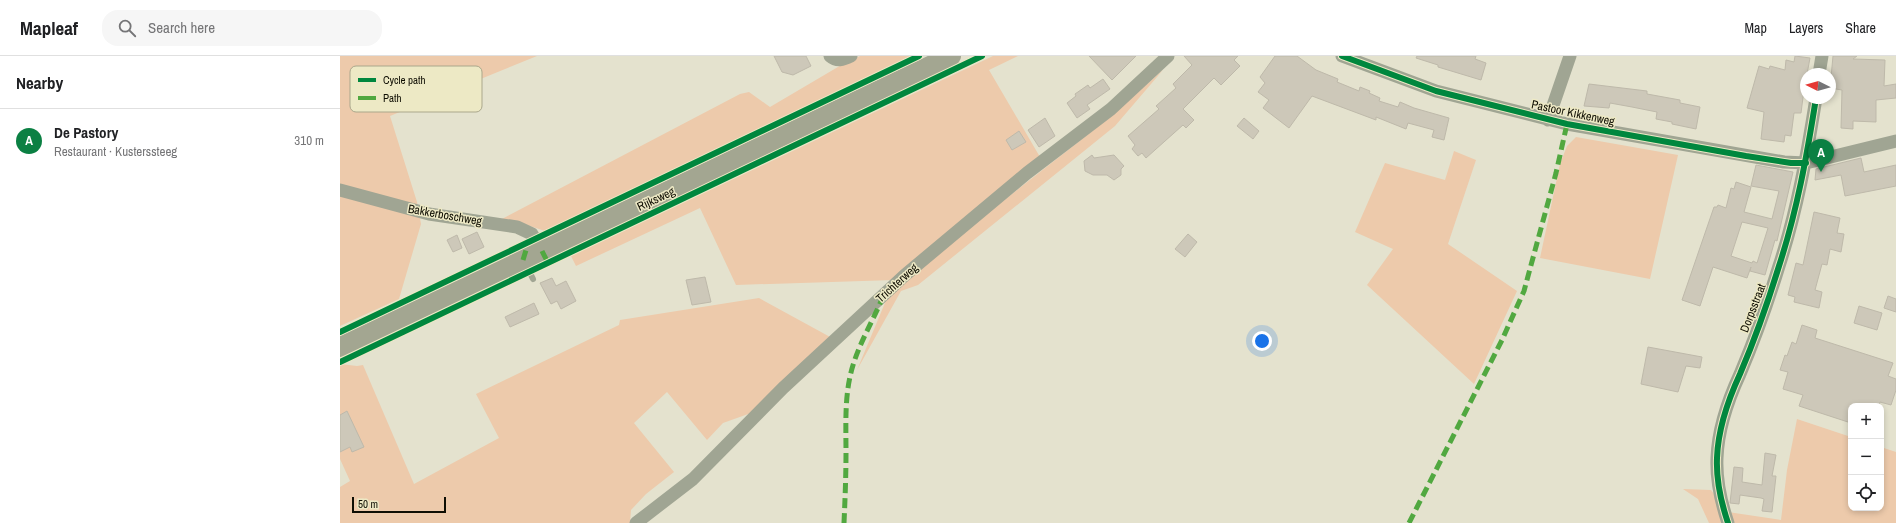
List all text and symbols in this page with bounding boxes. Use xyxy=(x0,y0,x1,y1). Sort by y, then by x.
search box xyxy=(102,10,382,46)
text: Mapleaf xyxy=(20,15,78,41)
icon: search xyxy=(116,17,138,39)
text: Search here xyxy=(148,17,215,38)
text: Map xyxy=(1745,19,1767,37)
text: Layers xyxy=(1789,19,1823,37)
text: Share xyxy=(1845,19,1876,37)
legend xyxy=(350,66,482,112)
north arrow xyxy=(1800,68,1836,104)
text: Nearby xyxy=(16,71,63,94)
text: Cycle path xyxy=(383,73,426,87)
text: Path xyxy=(383,91,402,105)
street label: Pastoor Kikkenweg xyxy=(1530,96,1617,130)
text: De Pastory xyxy=(54,122,118,143)
text: A xyxy=(25,132,33,149)
text: 310 m xyxy=(294,132,324,149)
pin: A xyxy=(1808,139,1834,172)
text: Restaurant · Kusterssteeg xyxy=(54,143,177,160)
street label: Rijksweg xyxy=(635,183,678,215)
street label: Bakkerboschweg xyxy=(407,201,484,229)
street label: Trichterweg xyxy=(872,259,922,306)
street label: Dorpsstraat xyxy=(1736,281,1770,335)
your location xyxy=(1252,331,1272,351)
map controls xyxy=(1848,403,1884,511)
button: + xyxy=(1848,403,1884,439)
button: − xyxy=(1848,439,1884,475)
button: locate xyxy=(1848,475,1884,511)
scale bar xyxy=(352,495,446,514)
text: 50 m xyxy=(358,497,378,511)

